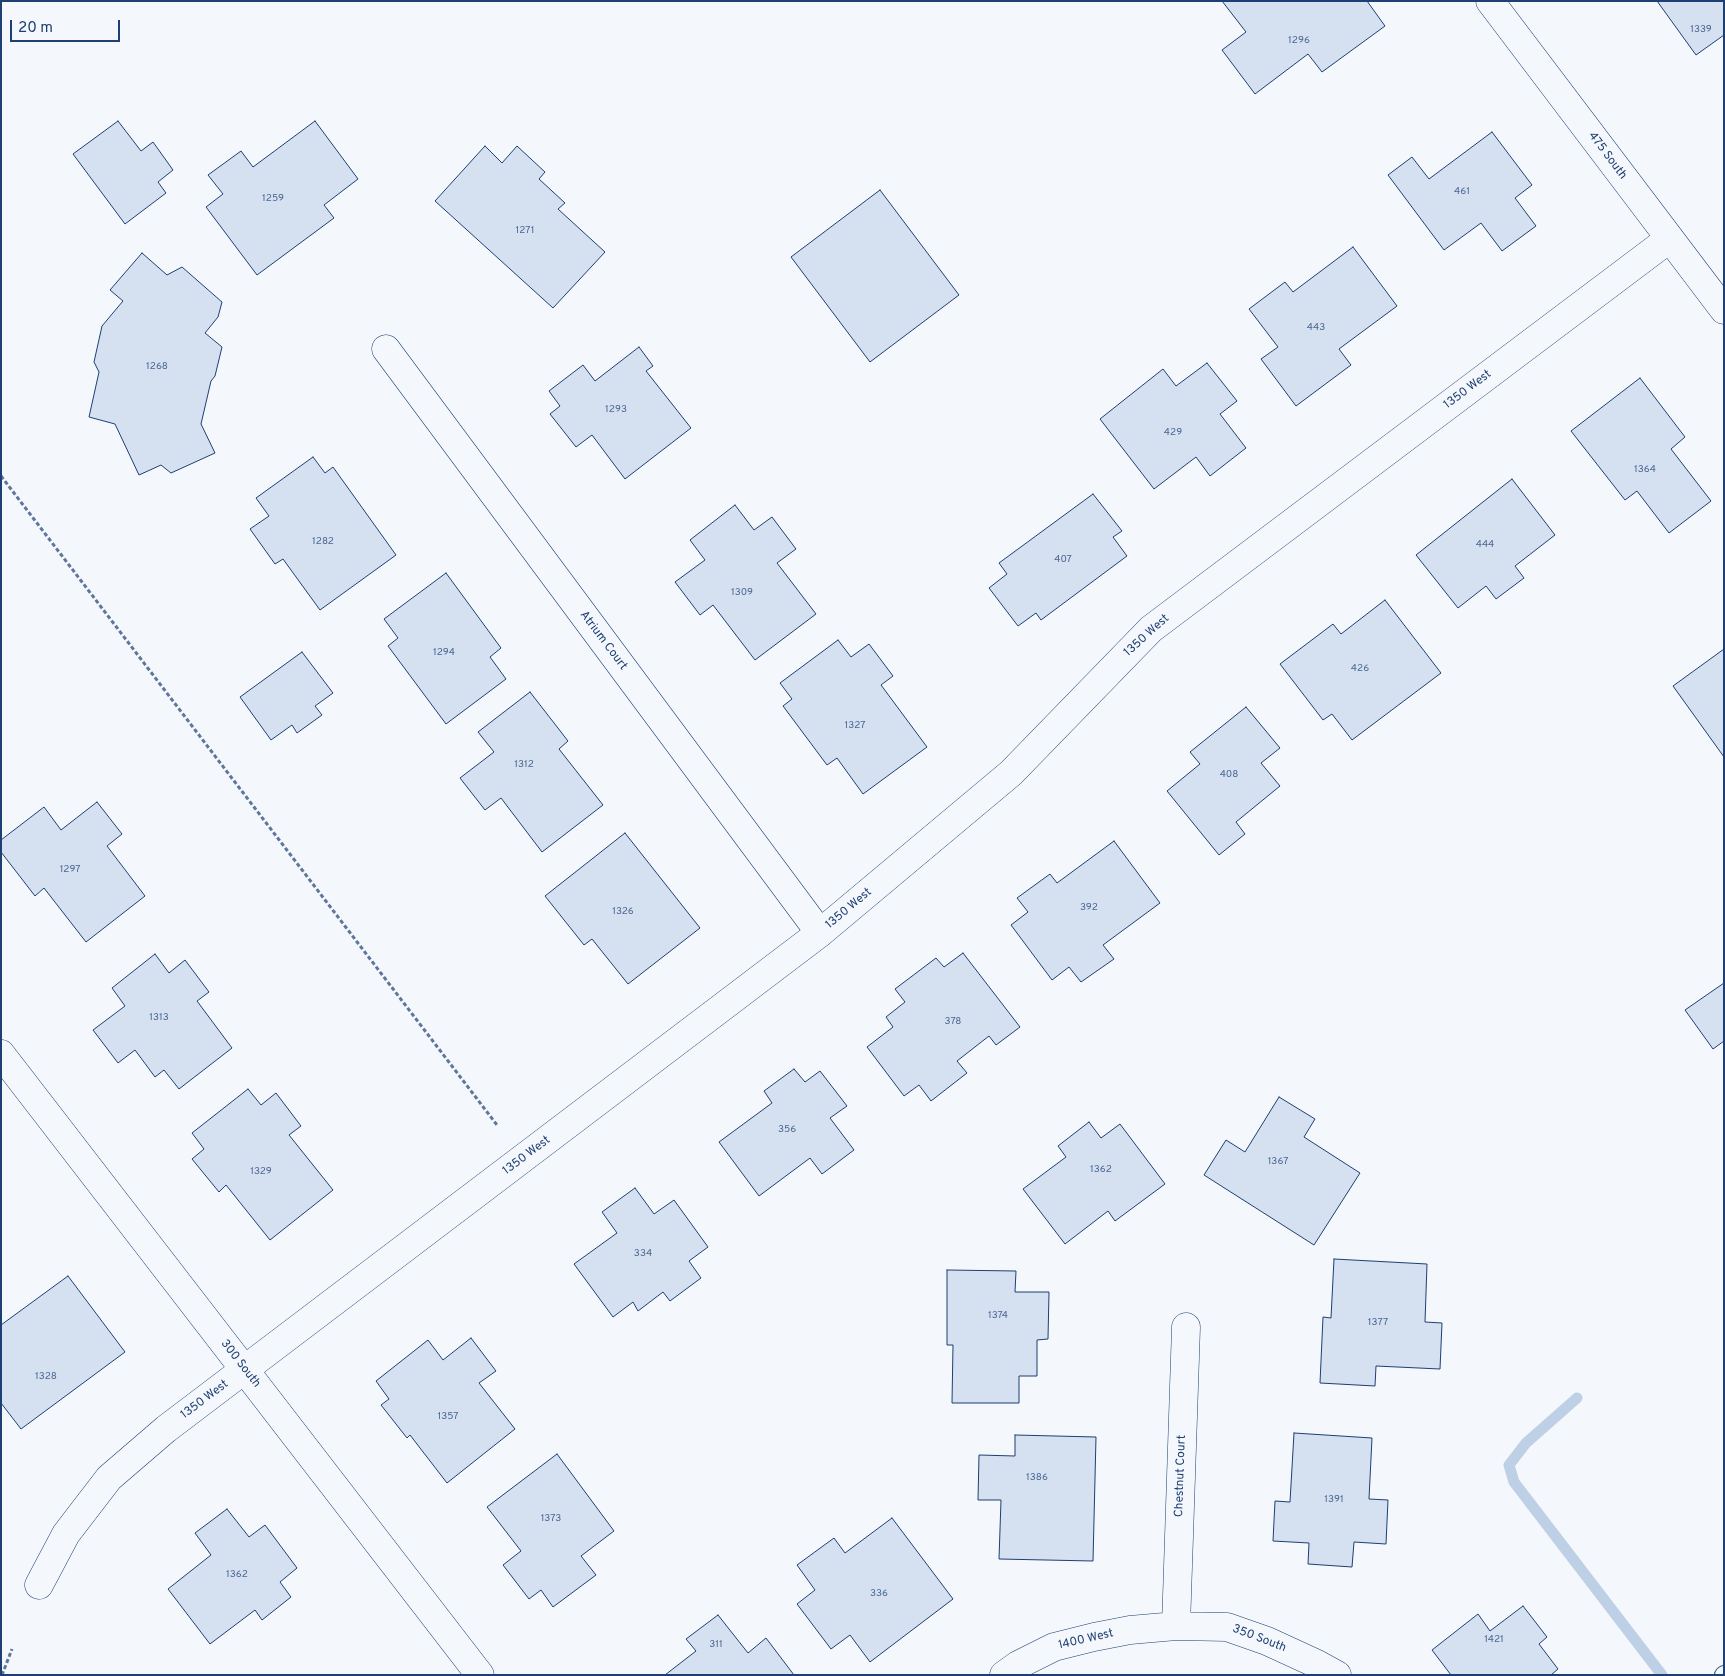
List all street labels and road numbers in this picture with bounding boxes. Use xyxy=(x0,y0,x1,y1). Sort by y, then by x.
street label: 475 South xyxy=(1585,130,1629,182)
street label: 1350 West xyxy=(1441,367,1495,413)
street label: Atrium Court xyxy=(576,609,630,673)
street label: 1350 West xyxy=(1121,612,1173,660)
street label: 1350 West xyxy=(823,886,875,932)
street label: 1350 West xyxy=(500,1133,554,1179)
street label: 300 South xyxy=(217,1337,263,1391)
street label: 1350 West xyxy=(178,1377,232,1423)
street label: Chestnut Court xyxy=(1172,1435,1190,1517)
street label: 350 South xyxy=(1230,1622,1288,1656)
street label: 1400 West xyxy=(1057,1627,1115,1653)

